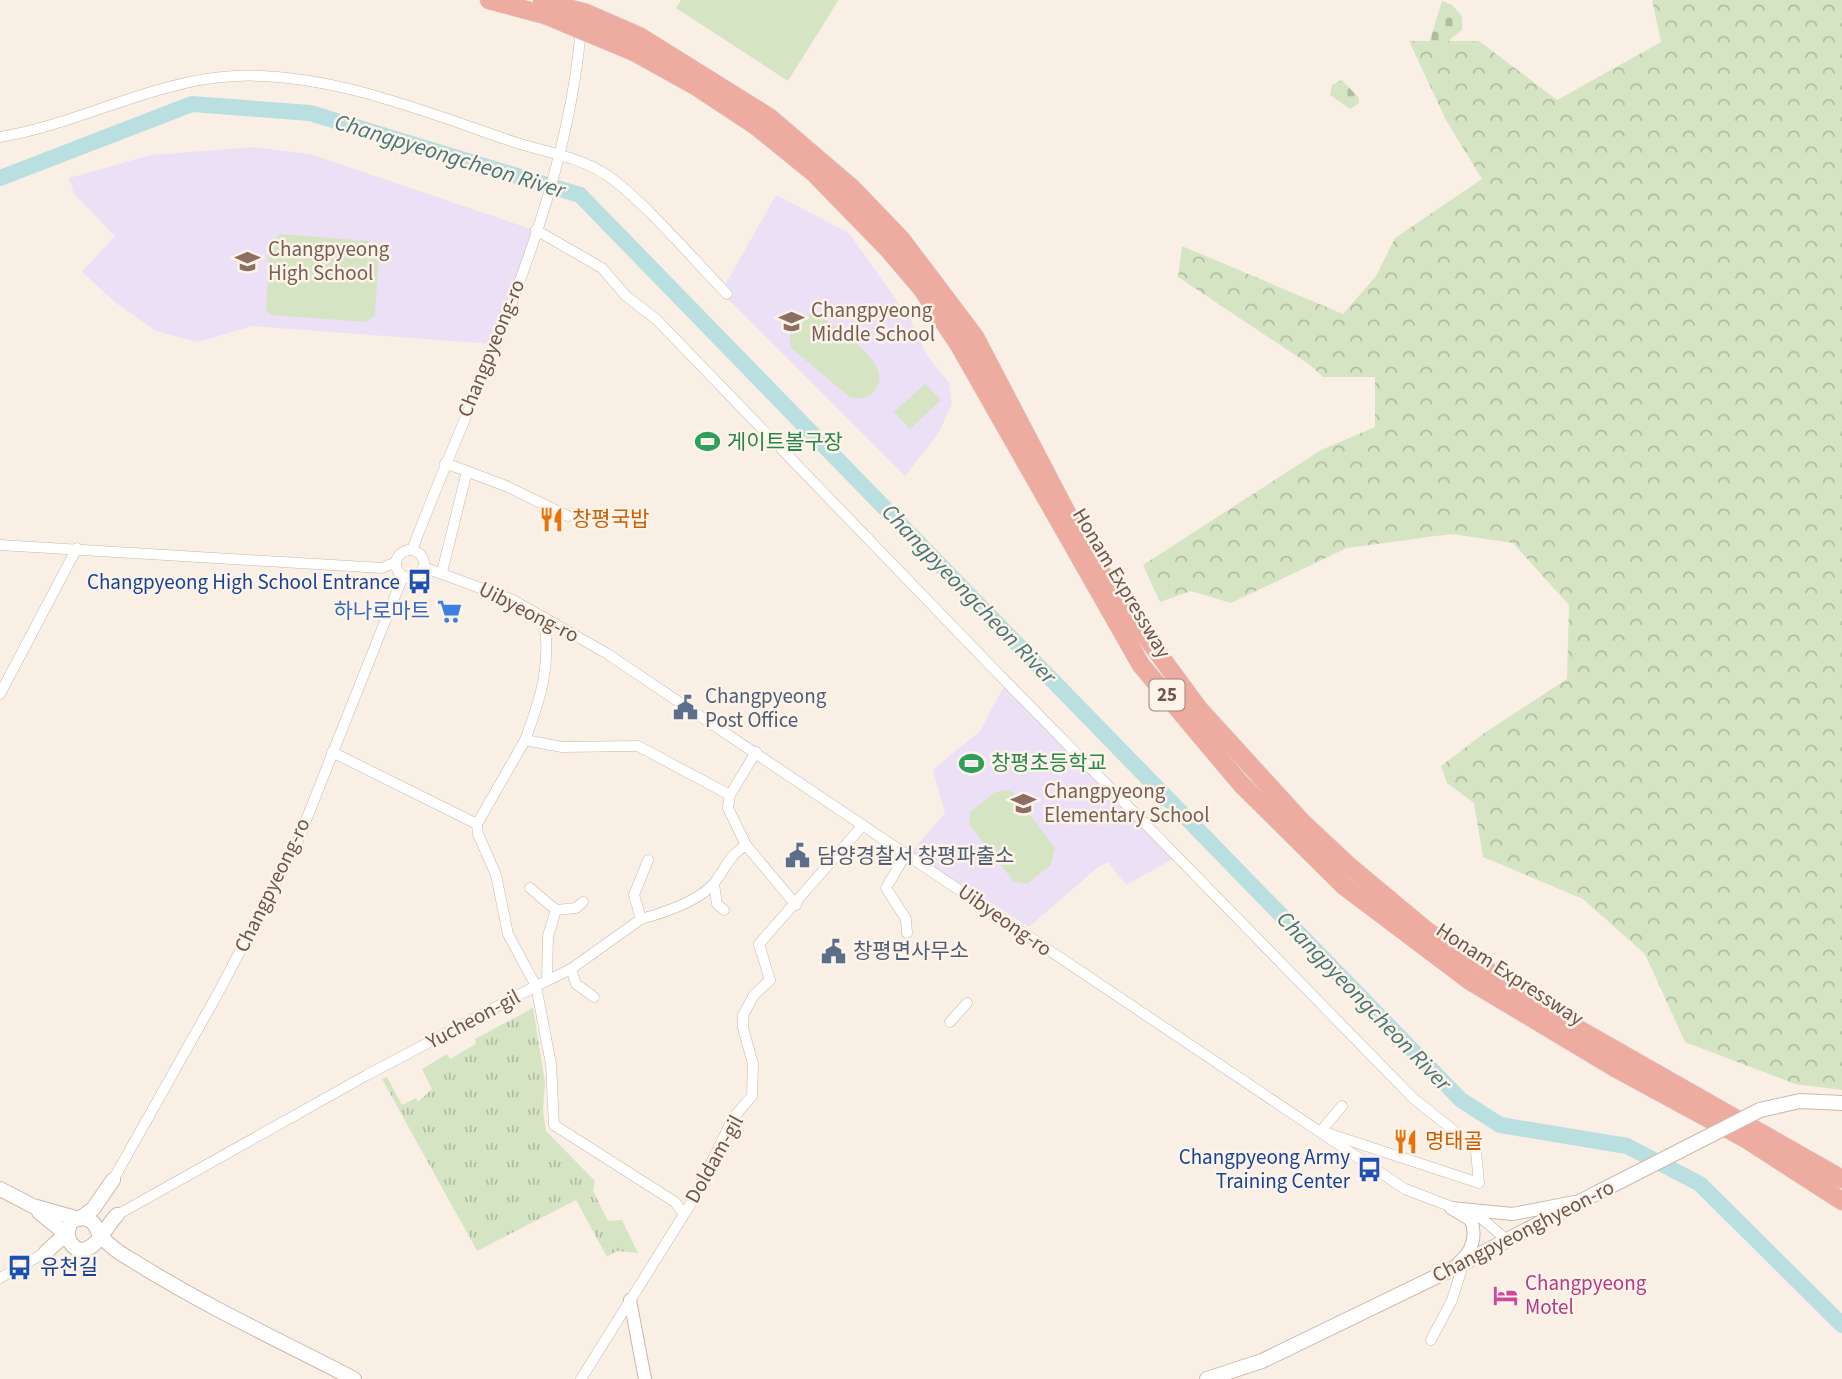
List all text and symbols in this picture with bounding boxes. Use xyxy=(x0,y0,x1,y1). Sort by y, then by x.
water label: Changpyeongcheon River xyxy=(331,105,570,207)
place label: Changpyeong High School xyxy=(268,234,390,288)
school or university icon: Changpyeong High School xyxy=(234,247,262,275)
street label: Changpyeong-ro xyxy=(450,275,532,421)
place label: Changpyeong Middle School xyxy=(811,295,935,349)
school or university icon: Changpyeong Middle School xyxy=(777,308,805,336)
place label: 게이트볼구장 xyxy=(727,427,843,457)
sports icon: 게이트볼구장 xyxy=(693,428,721,456)
water label: Changpyeongcheon River xyxy=(874,496,1065,692)
street label: Honam Expressway xyxy=(1065,502,1179,664)
place label: 창평국밥 xyxy=(572,504,649,534)
restaurant icon: 창평국밥 xyxy=(538,505,566,533)
place label: Changpyeong High School Entrance xyxy=(87,567,400,597)
bus stop icon: Changpyeong High School Entrance xyxy=(406,568,434,596)
street label: Uibyeong-ro xyxy=(474,574,584,650)
place label: 하나로마트 xyxy=(333,596,430,626)
supermarket icon: 하나로마트 xyxy=(436,597,464,625)
road number: 25 xyxy=(1150,680,1184,710)
place label: Changpyeong Post Office xyxy=(705,681,827,735)
public building icon: Changpyeong Post Office xyxy=(671,694,699,722)
place label: 창평초등학교 xyxy=(991,748,1107,778)
sports icon: 창평초등학교 xyxy=(957,749,985,777)
place label: Changpyeong Elementary School xyxy=(1044,776,1210,830)
school or university icon: Changpyeong Elementary School xyxy=(1010,789,1038,817)
street label: Changpyeong-ro xyxy=(226,813,318,957)
place label: 담양경찰서 창평파출소 xyxy=(817,841,1014,871)
public building icon: 담양경찰서 창평파출소 xyxy=(783,842,811,870)
street label: Uibyeong-ro xyxy=(952,876,1058,964)
water label: Changpyeongcheon River xyxy=(1269,903,1460,1099)
street label: Honam Expressway xyxy=(1430,915,1590,1033)
place label: 창평면사무소 xyxy=(853,936,969,966)
public building icon: 창평면사무소 xyxy=(819,937,847,965)
street label: Yucheon-gil xyxy=(420,982,525,1057)
street label: Doldam-gil xyxy=(677,1109,751,1209)
place label: 명태골 xyxy=(1425,1126,1483,1156)
restaurant icon: 명태골 xyxy=(1391,1127,1419,1155)
place label: Changpyeong Army Training Center xyxy=(1179,1142,1351,1196)
bus stop icon: Changpyeong Army Training Center xyxy=(1356,1155,1384,1183)
street label: Changpyeonghyeon-ro xyxy=(1427,1172,1619,1290)
place label: 유천길 xyxy=(40,1252,98,1282)
bus stop icon: 유천길 xyxy=(6,1253,34,1281)
place label: Changpyeong Motel xyxy=(1525,1268,1647,1322)
hotel icon: Changpyeong Motel xyxy=(1491,1281,1519,1309)

